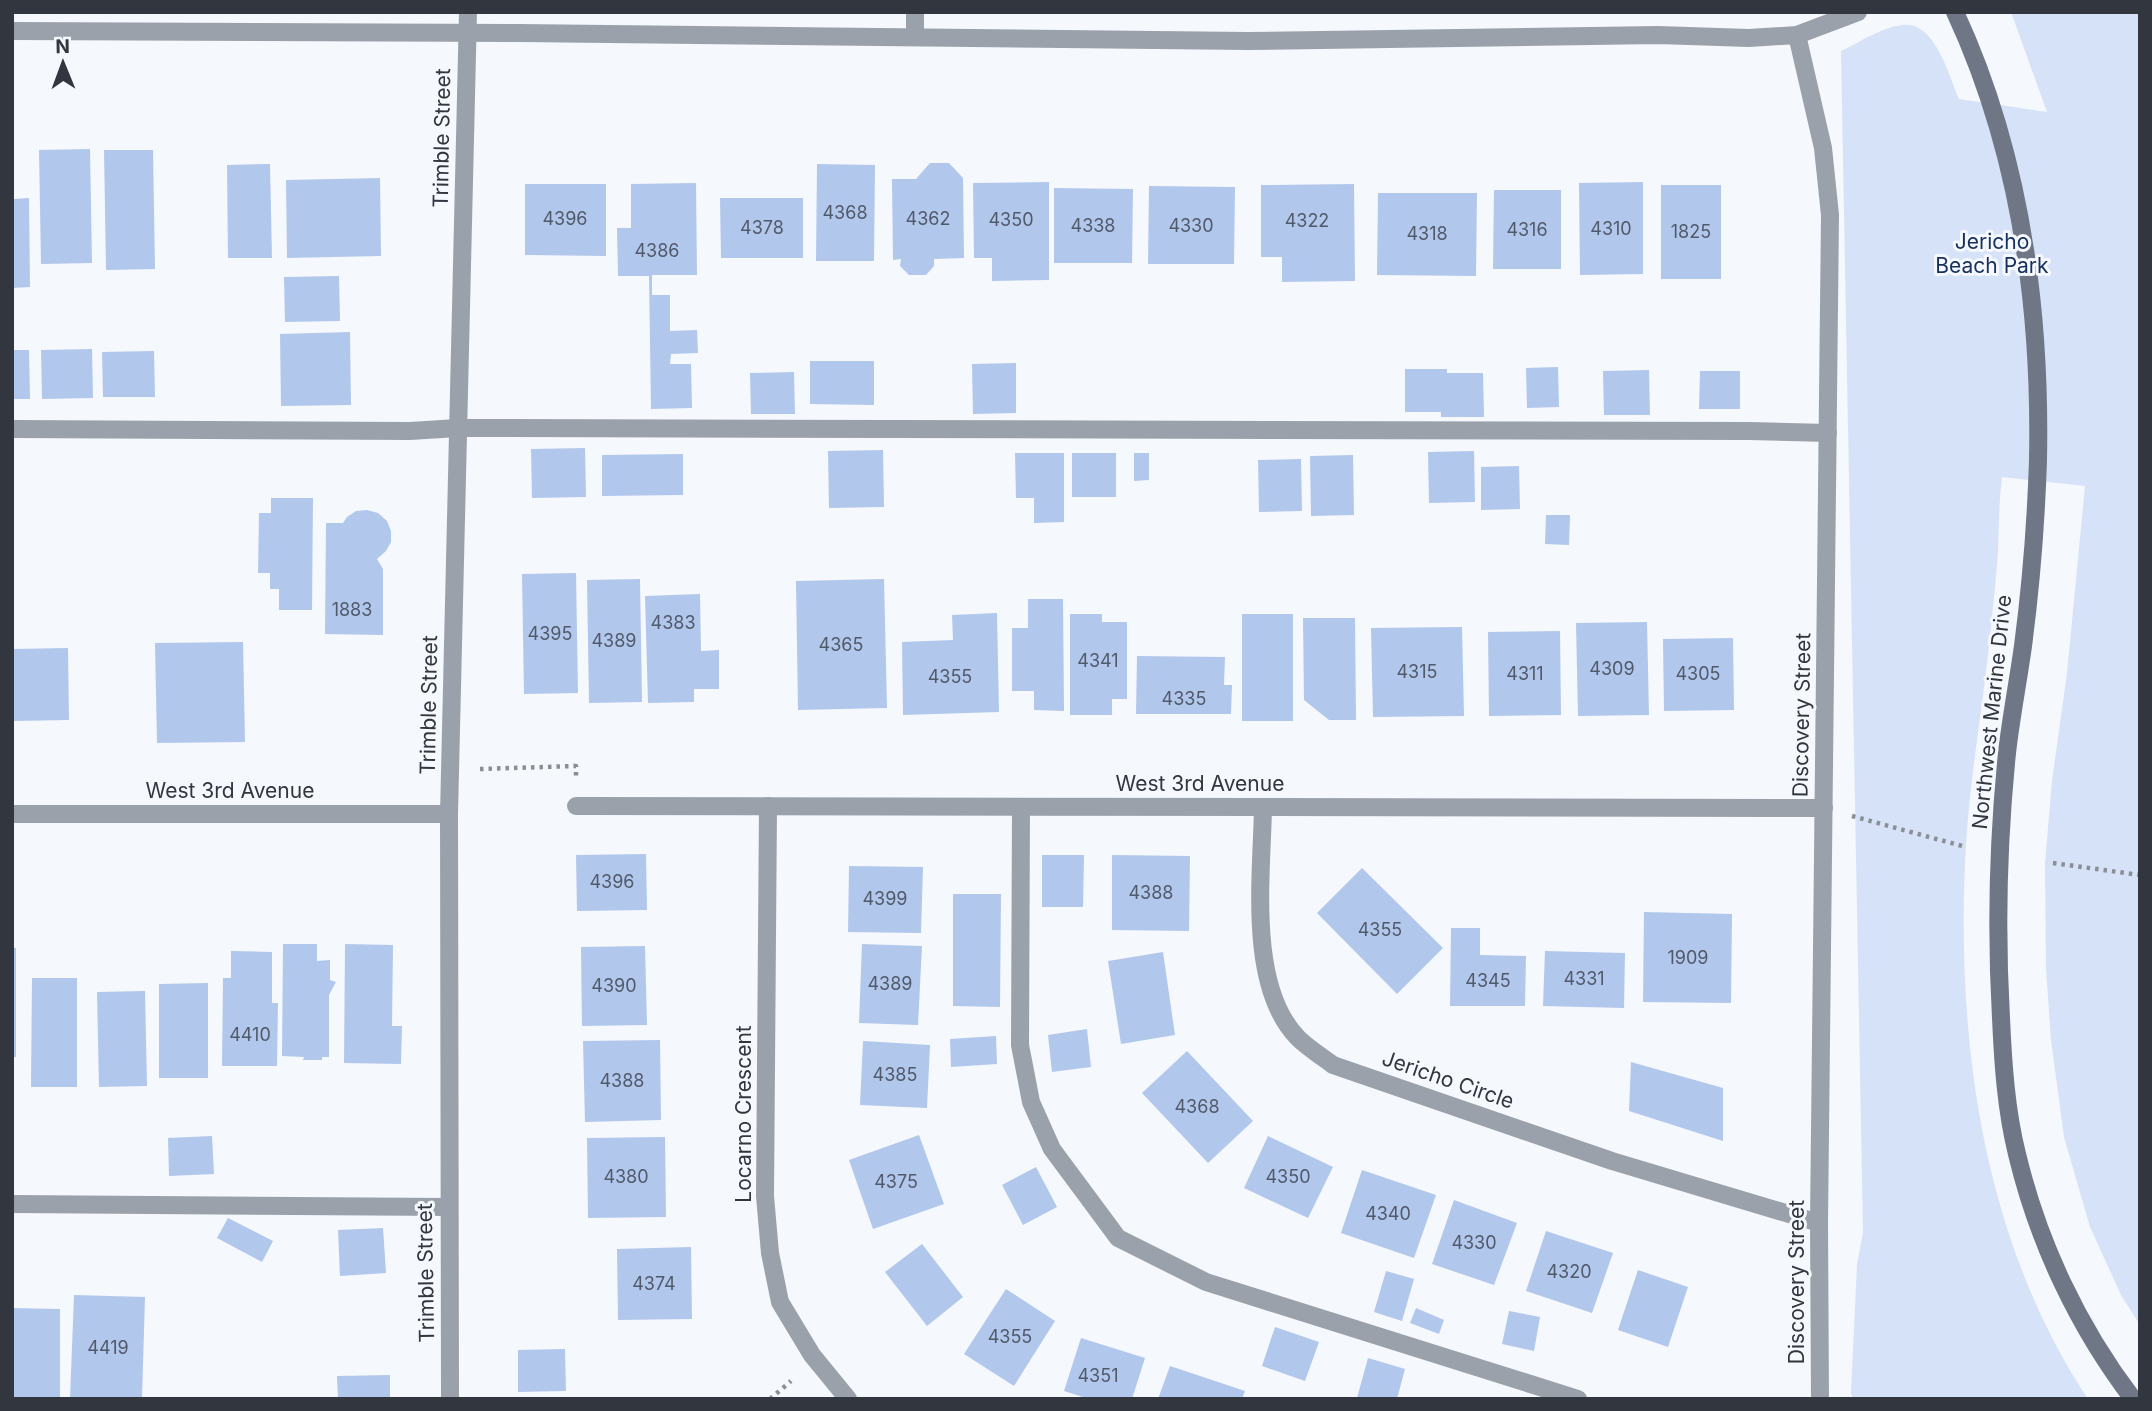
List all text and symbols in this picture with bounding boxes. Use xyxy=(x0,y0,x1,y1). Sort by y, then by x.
north arrow xyxy=(28,28,98,98)
text: N xyxy=(55,35,70,58)
street label: Trimble Street xyxy=(428,68,455,208)
house number: 4368 xyxy=(822,202,868,223)
house number: 4396 xyxy=(542,208,588,229)
house number: 4362 xyxy=(906,208,950,229)
house number: 4350 xyxy=(988,209,1034,230)
house number: 4322 xyxy=(1285,210,1329,231)
house number: 4338 xyxy=(1071,215,1116,236)
house number: 4330 xyxy=(1168,215,1214,236)
house number: 4378 xyxy=(740,217,784,238)
house number: 4310 xyxy=(1590,218,1632,239)
house number: 4316 xyxy=(1506,219,1548,240)
house number: 1825 xyxy=(1671,221,1711,242)
house number: 4318 xyxy=(1406,223,1448,244)
park label: Jericho Beach Park xyxy=(1935,229,2049,278)
house number: 4386 xyxy=(634,240,680,261)
street label: Northwest Marine Drive xyxy=(1967,593,2016,830)
house number: 1883 xyxy=(332,599,372,620)
house number: 4383 xyxy=(651,612,696,633)
house number: 4395 xyxy=(528,623,572,644)
house number: 4389 xyxy=(591,630,637,651)
street label: Discovery Street xyxy=(1788,632,1815,797)
house number: 4365 xyxy=(819,634,863,655)
street label: Trimble Street xyxy=(415,635,442,775)
house number: 4341 xyxy=(1077,650,1119,671)
house number: 4309 xyxy=(1589,658,1635,679)
house number: 4315 xyxy=(1396,661,1438,682)
house number: 4311 xyxy=(1506,663,1544,684)
house number: 4305 xyxy=(1675,663,1721,684)
house number: 4355 xyxy=(928,666,972,687)
house number: 4335 xyxy=(1162,688,1206,709)
street label: West 3rd Avenue xyxy=(1116,771,1284,796)
street label: West 3rd Avenue xyxy=(146,778,314,803)
house number: 4396 xyxy=(589,871,635,892)
house number: 4388 xyxy=(1128,882,1174,903)
house number: 4399 xyxy=(862,888,908,909)
house number: 4355 xyxy=(1358,919,1402,940)
house number: 1909 xyxy=(1667,947,1709,968)
house number: 4331 xyxy=(1563,968,1605,989)
house number: 4345 xyxy=(1465,970,1511,991)
house number: 4389 xyxy=(867,973,913,994)
house number: 4390 xyxy=(591,975,637,996)
house number: 4410 xyxy=(229,1024,271,1045)
street label: Locarno Crescent xyxy=(731,1025,756,1203)
street label: Jericho Circle xyxy=(1379,1045,1517,1114)
house number: 4385 xyxy=(873,1064,917,1085)
house number: 4388 xyxy=(599,1070,645,1091)
house number: 4368 xyxy=(1174,1096,1220,1117)
house number: 4380 xyxy=(603,1166,649,1187)
house number: 4350 xyxy=(1265,1166,1311,1187)
house number: 4375 xyxy=(874,1171,918,1192)
street label: Discovery Street xyxy=(1784,1200,1809,1364)
street label: Trimble Street xyxy=(412,1203,439,1343)
house number: 4340 xyxy=(1365,1203,1411,1224)
house number: 4330 xyxy=(1451,1232,1497,1253)
house number: 4320 xyxy=(1546,1261,1592,1282)
house number: 4374 xyxy=(632,1273,676,1294)
house number: 4355 xyxy=(988,1326,1032,1347)
house number: 4419 xyxy=(87,1337,129,1358)
house number: 4351 xyxy=(1077,1365,1119,1386)

